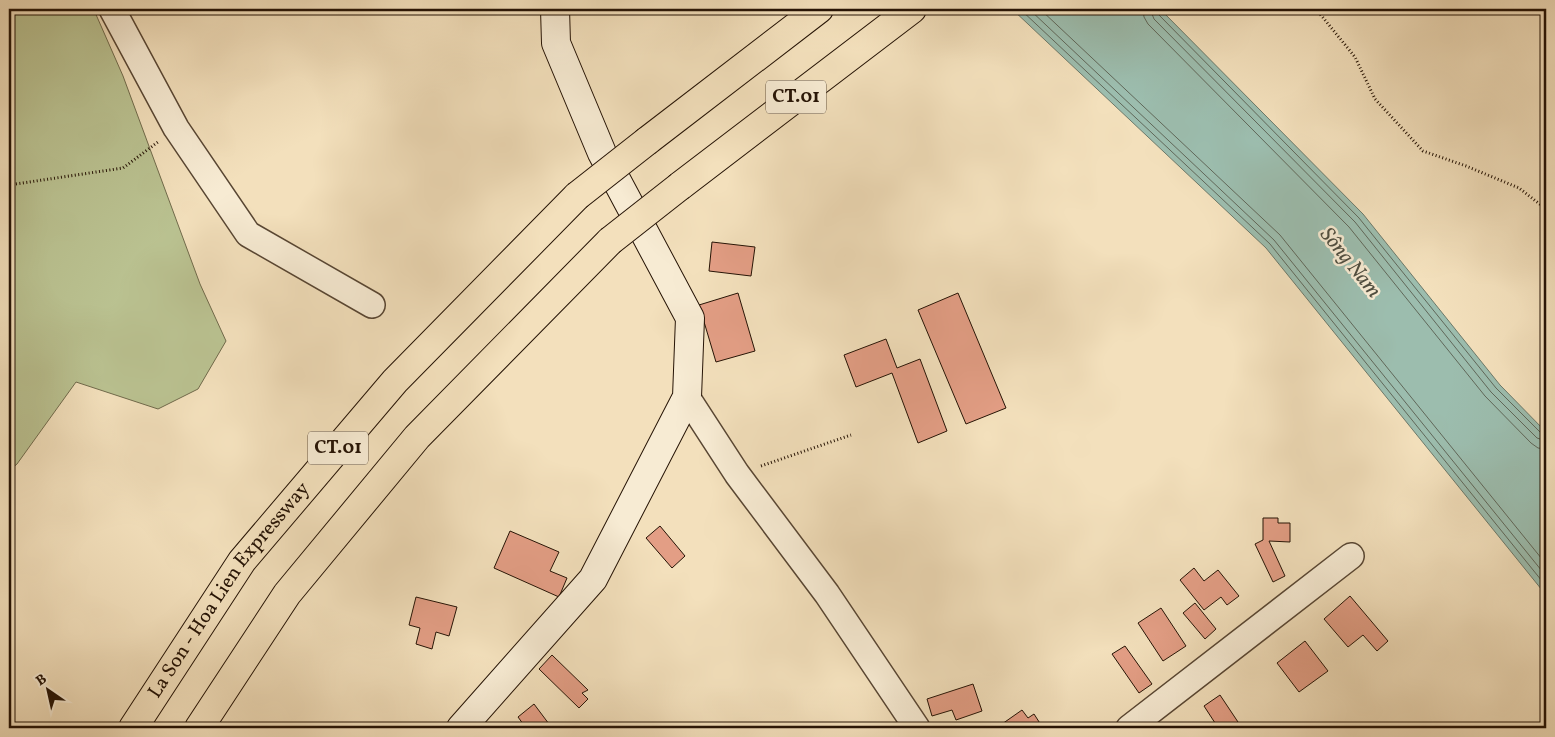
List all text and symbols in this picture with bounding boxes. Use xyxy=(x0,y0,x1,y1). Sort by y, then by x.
road number: CT.01 xyxy=(766,80,826,114)
water label: Sông Nam xyxy=(1313,222,1387,304)
road number: CT.01 xyxy=(308,432,368,464)
street label: La Son - Hoa Lien Expressway xyxy=(142,476,317,704)
north arrow xyxy=(22,664,72,714)
text: B xyxy=(32,670,51,691)

